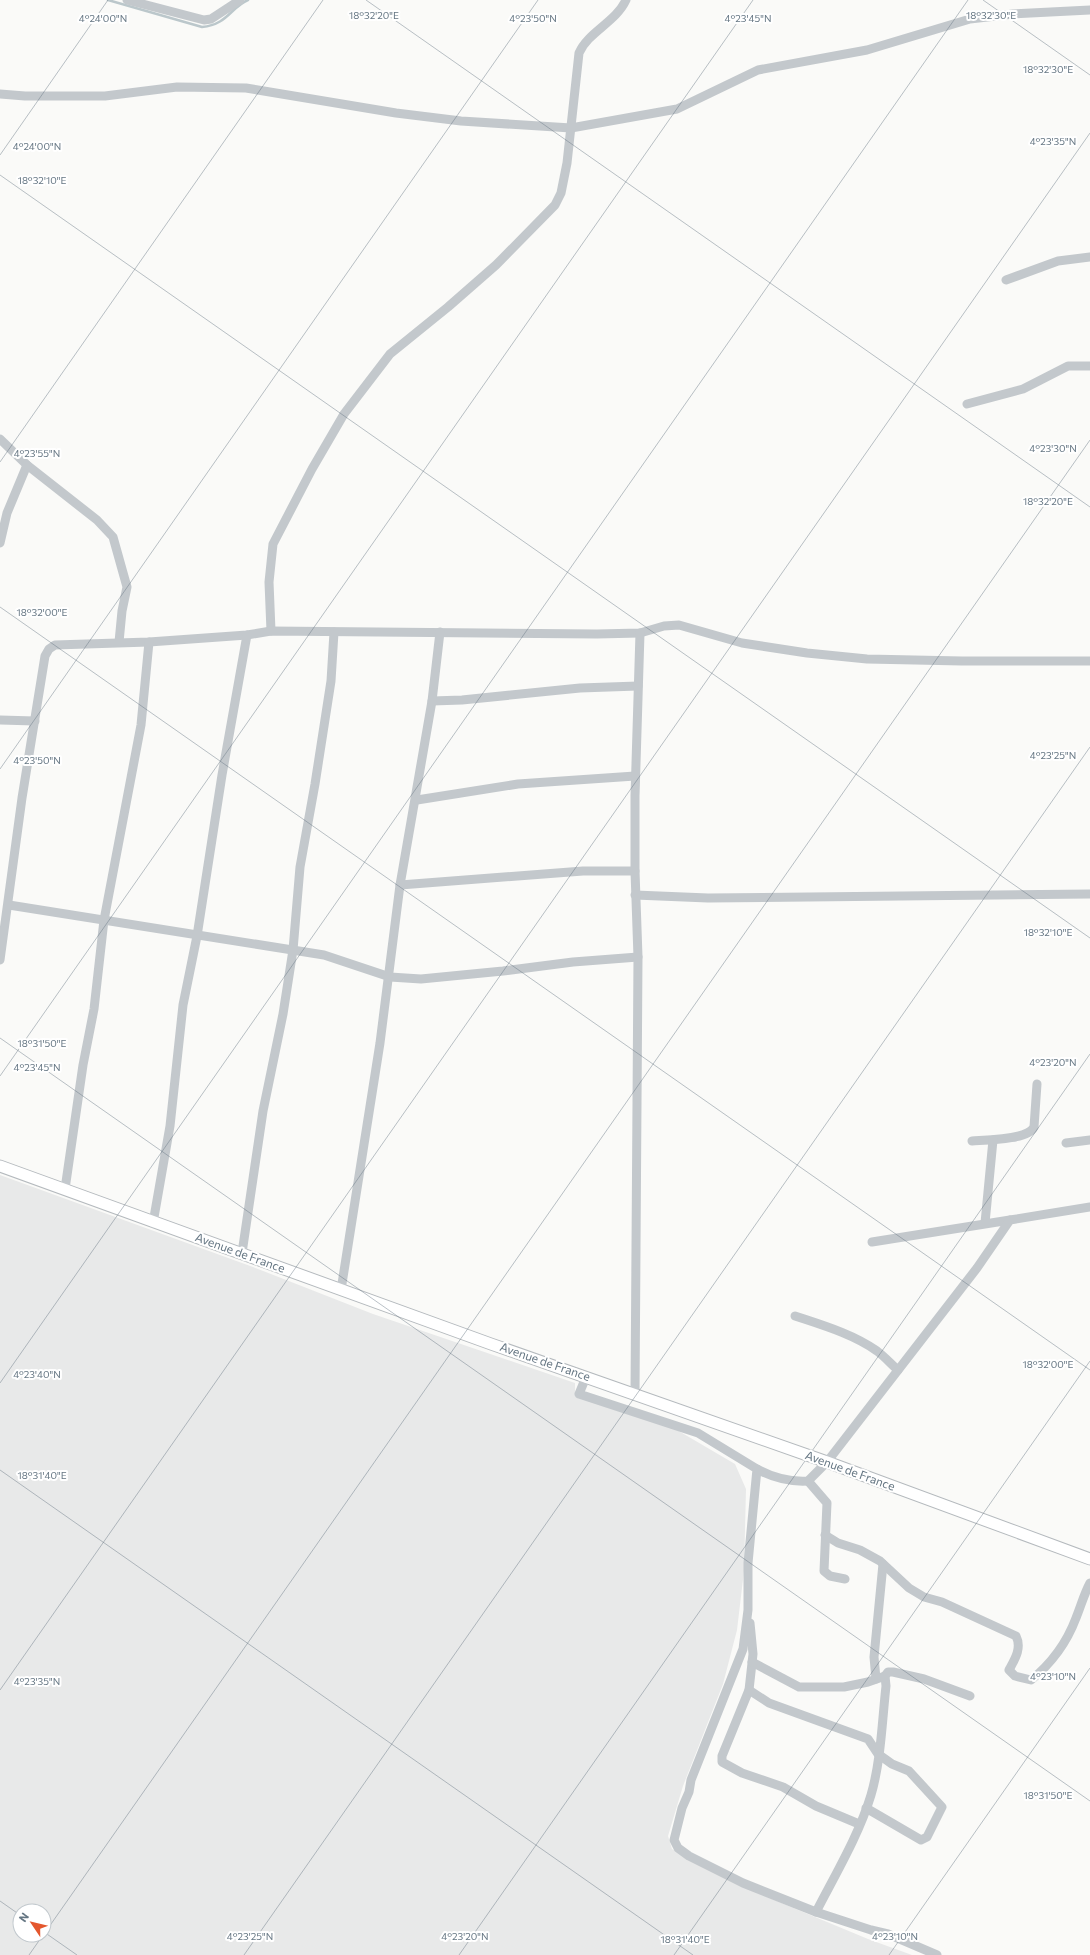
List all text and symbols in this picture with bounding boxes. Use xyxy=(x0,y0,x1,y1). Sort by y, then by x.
text: 18°32'20"E xyxy=(349,9,399,21)
text: 18°32'30"E xyxy=(966,9,1016,21)
text: 4°24'00"N xyxy=(79,12,127,24)
text: 4°23'50"N xyxy=(509,12,557,24)
text: 4°23'45"N xyxy=(725,12,771,24)
text: 18°32'30"E xyxy=(1023,63,1073,75)
text: 4°23'35"N xyxy=(1030,135,1076,147)
text: 4°24'00"N xyxy=(13,140,61,152)
text: 18°32'10"E xyxy=(18,174,66,186)
text: 4°23'30"N xyxy=(1029,442,1077,454)
text: 4°23'55"N xyxy=(14,447,60,459)
text: 18°32'20"E xyxy=(1023,495,1073,507)
text: 18°32'00"E xyxy=(17,606,68,618)
text: 4°23'25"N xyxy=(1030,749,1076,761)
text: 4°23'50"N xyxy=(13,754,61,766)
text: 18°32'10"E xyxy=(1024,926,1072,938)
text: 18°31'50"E xyxy=(18,1037,67,1049)
text: 4°23'20"N xyxy=(1029,1056,1077,1068)
text: 4°23'45"N xyxy=(14,1061,60,1073)
street label: Avenue de France xyxy=(193,1229,287,1275)
street label: Avenue de France xyxy=(498,1339,592,1383)
text: 18°32'00"E xyxy=(1023,1358,1074,1370)
text: 4°23'40"N xyxy=(13,1368,61,1380)
street label: Avenue de France xyxy=(803,1447,897,1493)
text: 18°31'40"E xyxy=(17,1469,67,1481)
text: 4°23'10"N xyxy=(1030,1670,1076,1682)
text: 4°23'35"N xyxy=(14,1675,60,1687)
text: 18°31'50"E xyxy=(1024,1789,1073,1801)
north arrow xyxy=(12,1903,52,1943)
text: N xyxy=(16,1910,31,1924)
text: 4°23'25"N xyxy=(227,1930,273,1942)
text: 4°23'20"N xyxy=(441,1930,489,1942)
text: 4°23'10"N xyxy=(872,1930,918,1942)
text: 18°31'40"E xyxy=(660,1933,710,1945)

